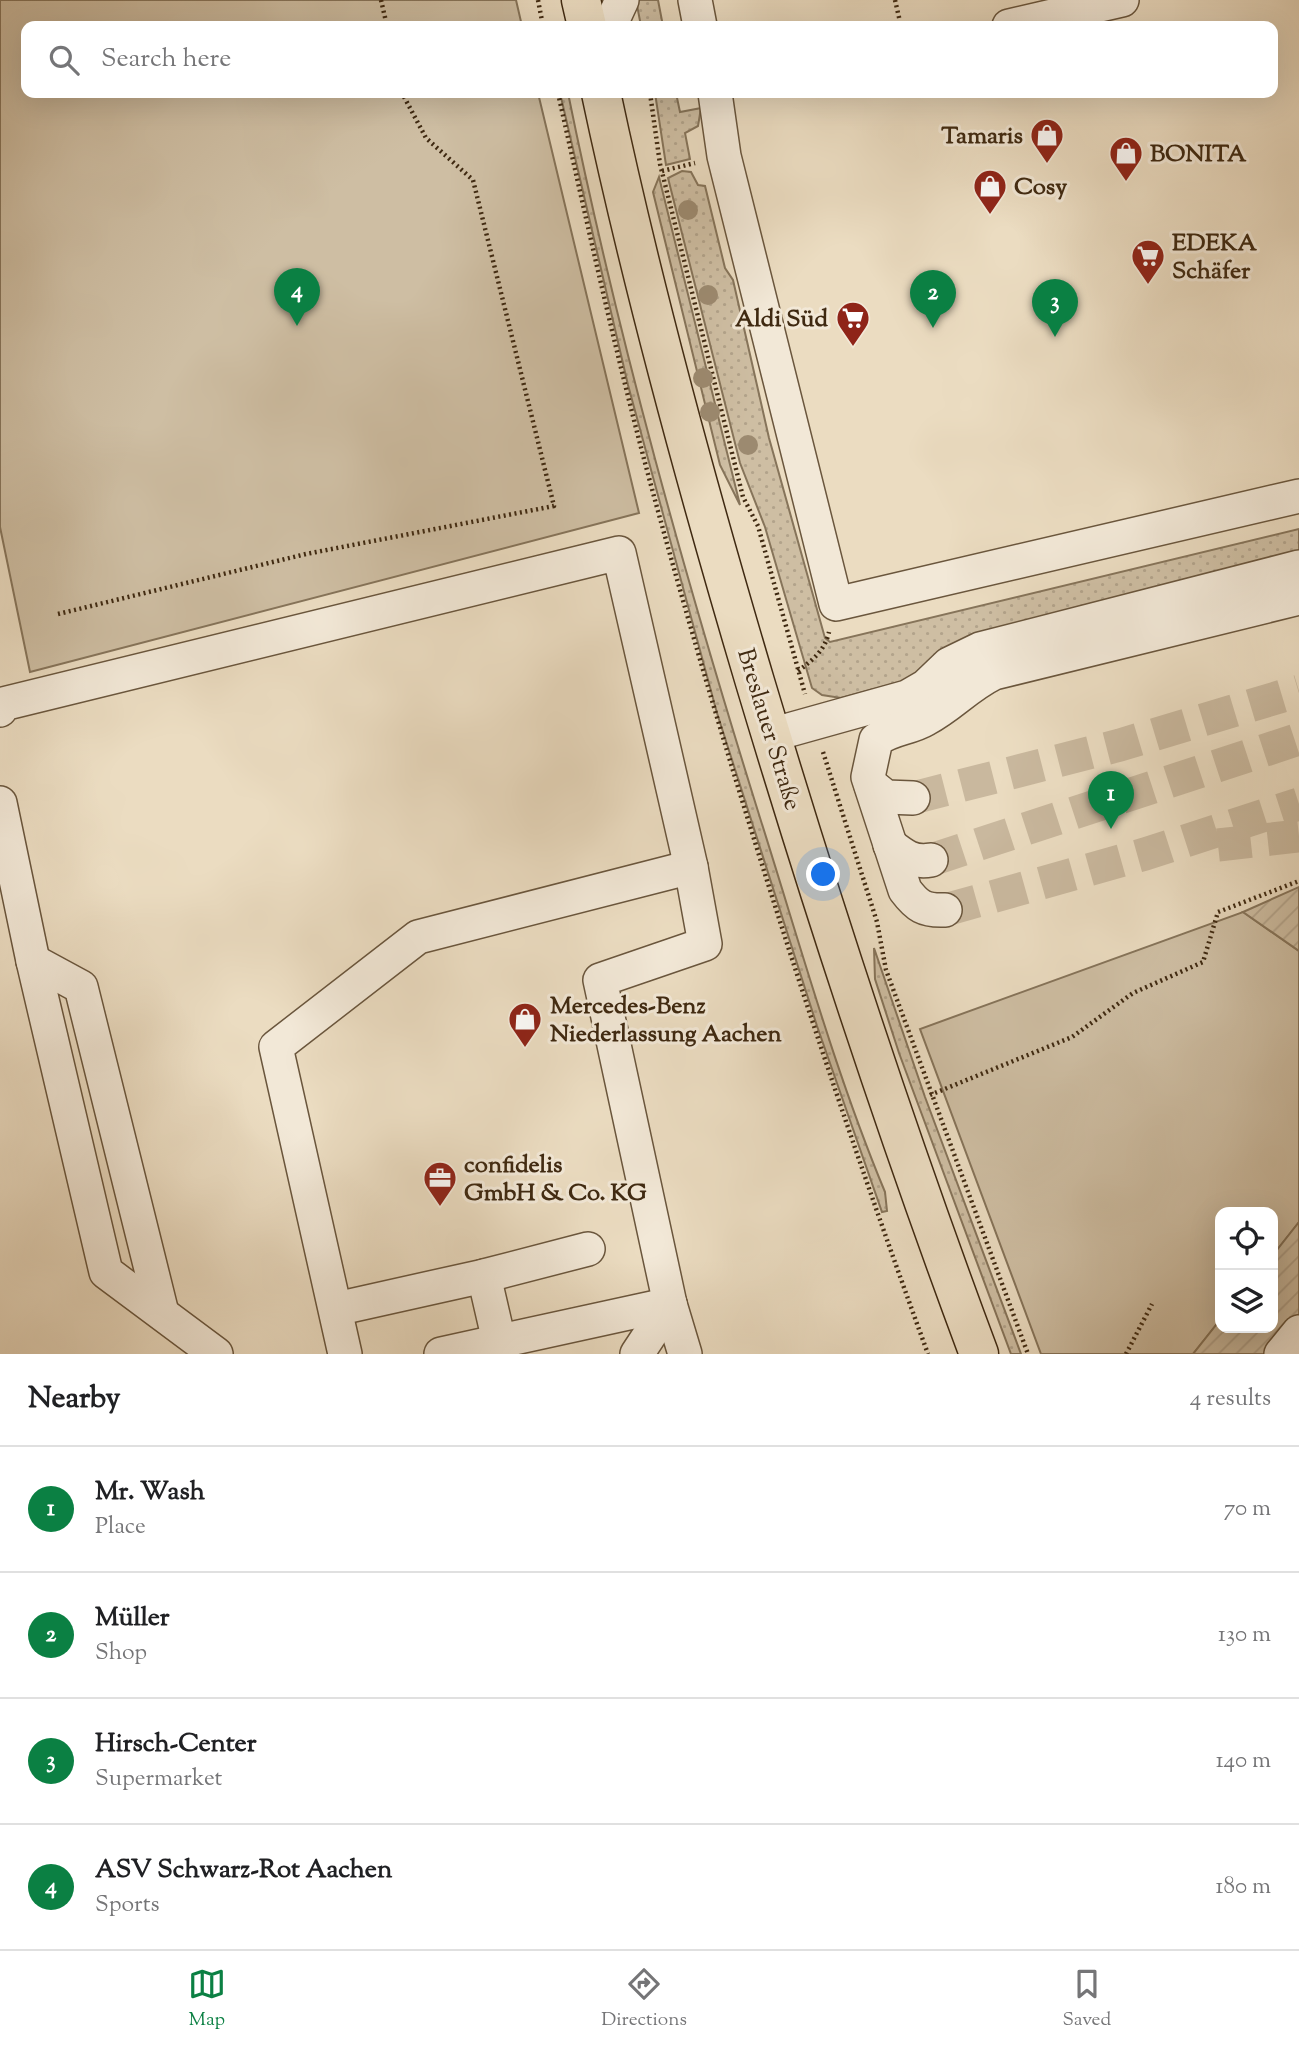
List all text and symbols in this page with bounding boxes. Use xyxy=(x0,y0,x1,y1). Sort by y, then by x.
search box xyxy=(21,21,1278,98)
icon: search xyxy=(45,41,83,79)
text: Search here xyxy=(101,41,231,78)
shop icon: Tamaris xyxy=(1028,116,1066,165)
place label: Tamaris xyxy=(941,120,1023,154)
shop icon: BONITA xyxy=(1107,134,1145,183)
place label: BONITA xyxy=(1150,138,1247,172)
shop icon: Cosy xyxy=(971,167,1009,216)
place label: Cosy xyxy=(1014,171,1067,205)
place label: EDEKA Schäfer xyxy=(1172,227,1257,289)
supermarket icon: EDEKA Schäfer xyxy=(1129,237,1167,286)
pin: 4 xyxy=(274,268,320,326)
pin: 2 xyxy=(910,270,956,328)
pin: 3 xyxy=(1032,279,1078,337)
supermarket icon: Aldi Süd xyxy=(834,299,872,348)
place label: Aldi Süd xyxy=(735,303,828,337)
street label: Breslauer Straße xyxy=(727,644,809,815)
pin: 1 xyxy=(1088,771,1134,829)
your location xyxy=(806,857,840,891)
place label: Mercedes-Benz Niederlassung Aachen xyxy=(550,990,782,1052)
shop icon: Mercedes-Benz Niederlassung Aachen xyxy=(506,1000,544,1049)
place label: confidelis GmbH & Co. KG xyxy=(464,1149,647,1211)
office icon: confidelis GmbH & Co. KG xyxy=(421,1159,459,1208)
map controls xyxy=(1215,1207,1278,1333)
button: locate xyxy=(1215,1207,1278,1270)
button: layers xyxy=(1215,1270,1278,1333)
text: Nearby xyxy=(28,1378,120,1421)
text: 4 results xyxy=(1190,1383,1271,1416)
text: Mr. Wash xyxy=(95,1474,205,1511)
text: 1 xyxy=(47,1493,55,1526)
text: 70 m xyxy=(1224,1493,1271,1526)
text: Place xyxy=(95,1511,146,1544)
text: Müller xyxy=(95,1600,170,1637)
text: 2 xyxy=(46,1619,56,1652)
text: 130 m xyxy=(1218,1619,1271,1652)
text: Shop xyxy=(95,1637,147,1670)
text: Hirsch-Center xyxy=(95,1726,256,1763)
text: 3 xyxy=(46,1745,56,1778)
text: 140 m xyxy=(1216,1745,1271,1778)
text: Supermarket xyxy=(95,1763,222,1796)
text: ASV Schwarz-Rot Aachen xyxy=(95,1852,392,1889)
text: 4 xyxy=(45,1871,57,1904)
text: 180 m xyxy=(1216,1871,1271,1904)
text: Sports xyxy=(95,1889,160,1922)
tab: Map xyxy=(188,1965,226,2034)
tab: Directions xyxy=(601,1965,687,2034)
tab: Saved xyxy=(1062,1965,1111,2034)

